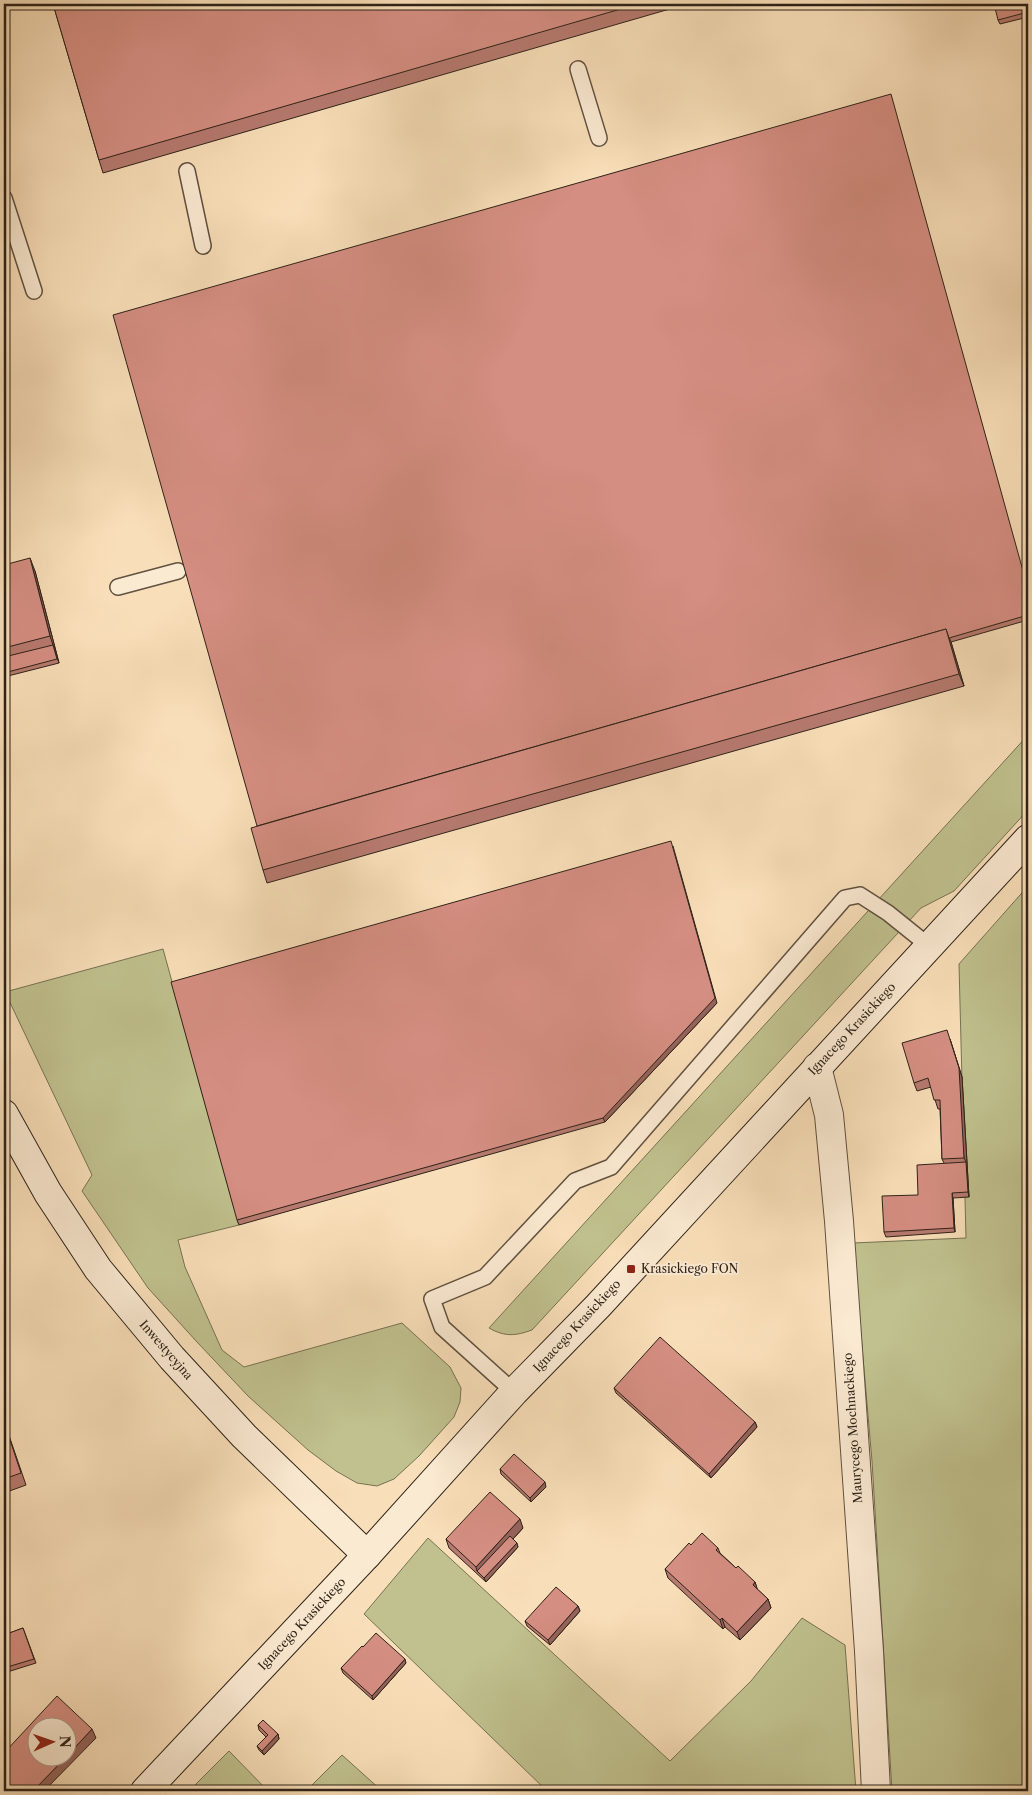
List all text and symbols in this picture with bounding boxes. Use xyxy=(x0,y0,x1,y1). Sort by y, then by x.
street label: Ignacego Krasickiego xyxy=(805,979,898,1078)
place label: Krasickiego FON xyxy=(641,1261,739,1276)
marker: Krasickiego FON xyxy=(625,1263,637,1275)
street label: Ignacego Krasickiego xyxy=(530,1276,623,1375)
street label: Inwestycyjna xyxy=(136,1317,197,1383)
street label: Maurycego Mochnackiego xyxy=(840,1352,865,1504)
street label: Ignacego Krasickiego xyxy=(255,1574,348,1673)
north arrow xyxy=(28,1718,78,1768)
text: N xyxy=(56,1735,74,1748)

